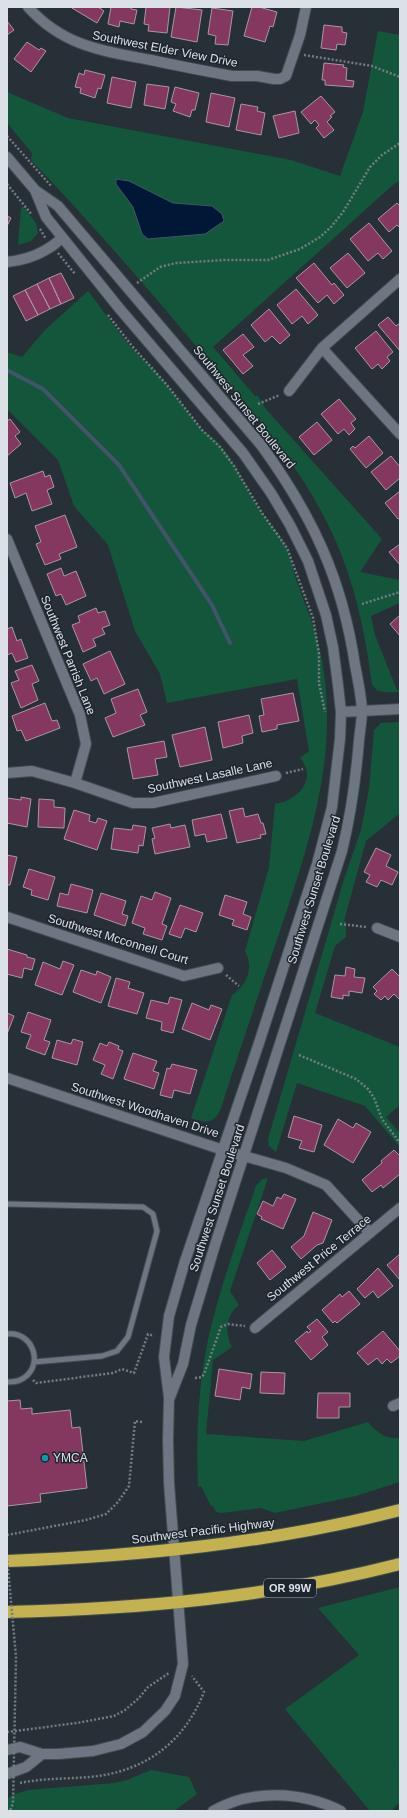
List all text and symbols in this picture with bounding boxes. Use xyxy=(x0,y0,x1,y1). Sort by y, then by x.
street label: Southwest Elder View Drive xyxy=(91,28,239,70)
street label: Southwest Sunset Boulevard xyxy=(190,343,298,471)
street label: Southwest Parrish Lane xyxy=(38,593,98,717)
street label: Southwest Lasalle Lane xyxy=(146,756,274,796)
street label: Southwest Sunset Boulevard xyxy=(285,814,343,966)
street label: Southwest Mcconnell Court xyxy=(46,911,191,967)
street label: Southwest Woodhaven Drive xyxy=(69,1079,221,1141)
street label: Southwest Sunset Boulevard xyxy=(187,1123,247,1273)
street label: Southwest Price Terrace xyxy=(264,1212,374,1304)
place label: YMCA xyxy=(53,1451,88,1465)
marker: YMCA xyxy=(40,1453,50,1463)
street label: Southwest Pacific Highway xyxy=(131,1515,275,1547)
road number: OR 99W xyxy=(264,1579,316,1597)

